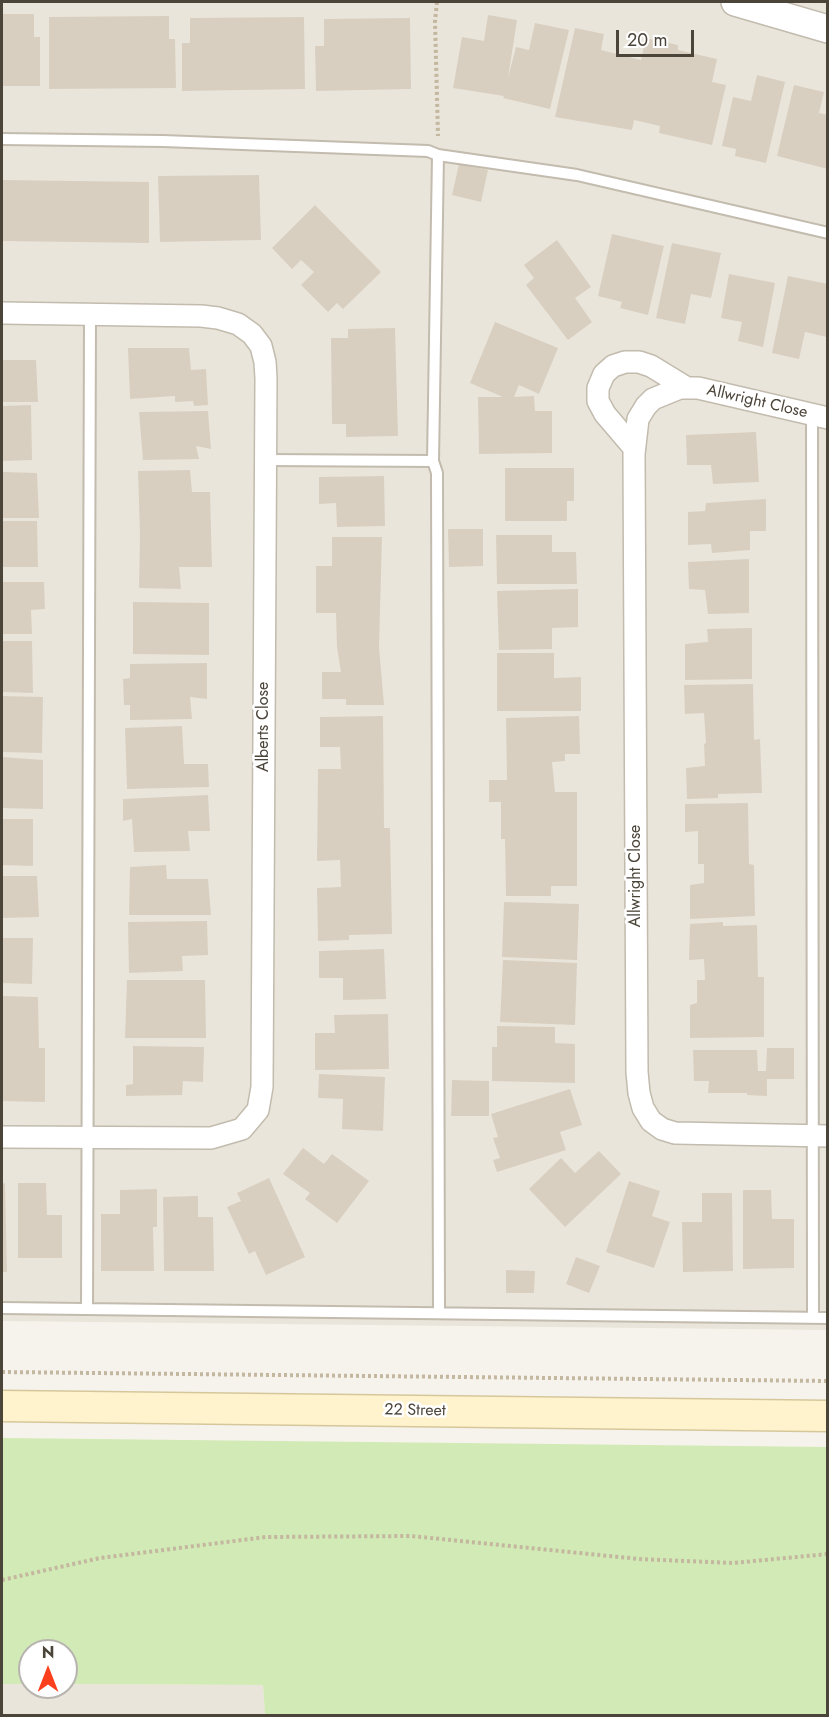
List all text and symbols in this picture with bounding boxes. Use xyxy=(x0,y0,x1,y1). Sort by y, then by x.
scale bar xyxy=(619,18,697,56)
text: 20 m xyxy=(627,27,667,53)
street label: Allwright Close xyxy=(705,381,809,423)
street label: Alberts Close xyxy=(254,682,274,772)
street label: Allwright Close xyxy=(626,825,646,927)
street label: 22 Street xyxy=(384,1401,446,1421)
north arrow xyxy=(18,1639,78,1699)
text: N xyxy=(42,1641,54,1664)

